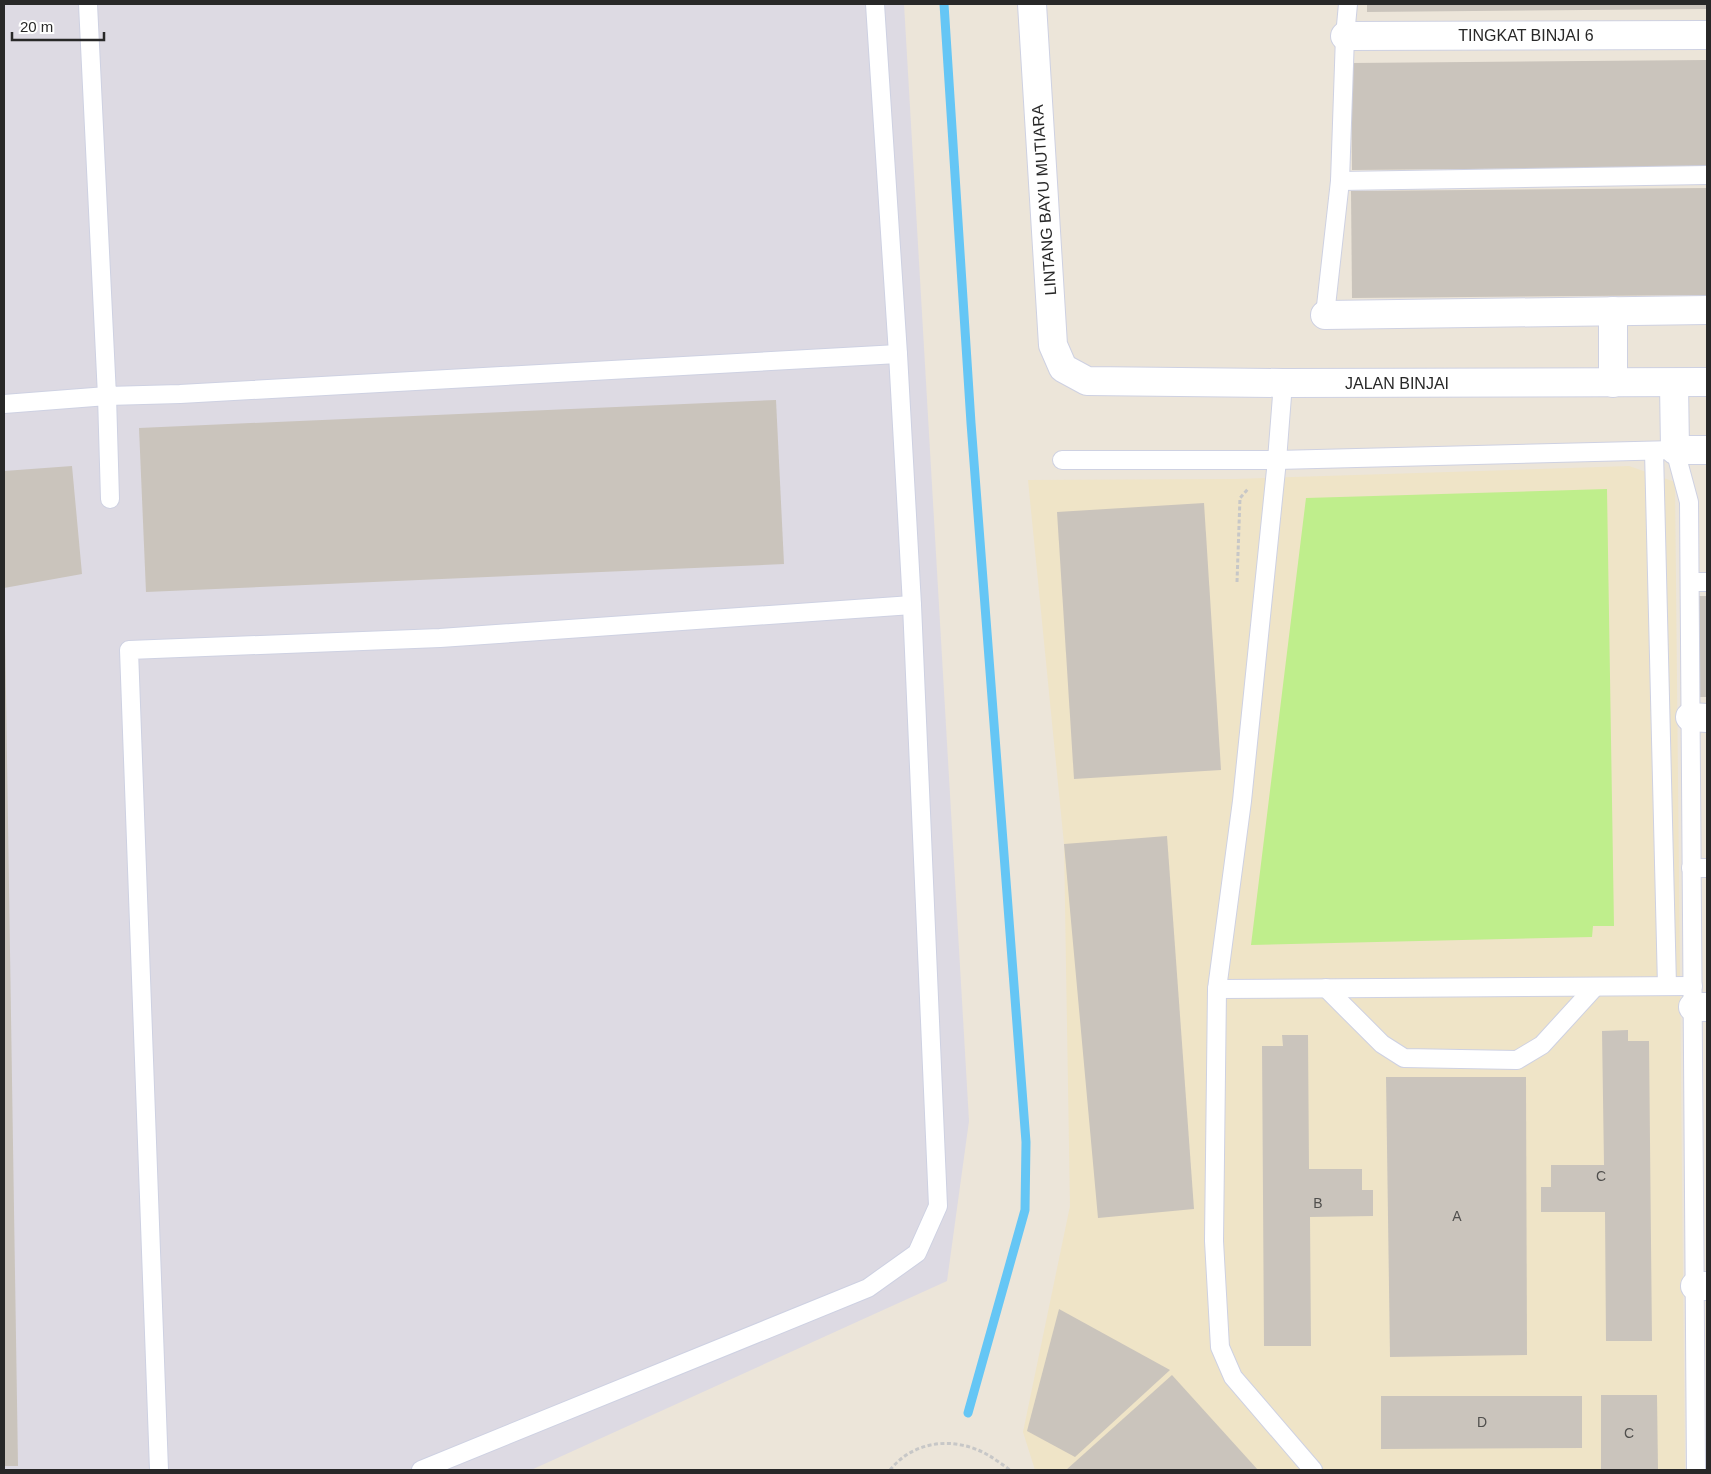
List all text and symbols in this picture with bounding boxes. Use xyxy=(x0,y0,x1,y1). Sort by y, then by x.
scale bar xyxy=(12,10,105,42)
text: 20 m xyxy=(20,18,53,35)
street label: TINGKAT BINJAI 6 xyxy=(1458,27,1594,44)
street label: LINTANG BAYU MUTIARA xyxy=(1029,104,1059,296)
street label: JALAN BINJAI xyxy=(1345,375,1449,392)
house number: C xyxy=(1596,1168,1606,1184)
house number: B xyxy=(1313,1195,1323,1211)
house number: A xyxy=(1452,1208,1462,1224)
house number: D xyxy=(1477,1414,1487,1430)
house number: C xyxy=(1624,1425,1634,1441)

